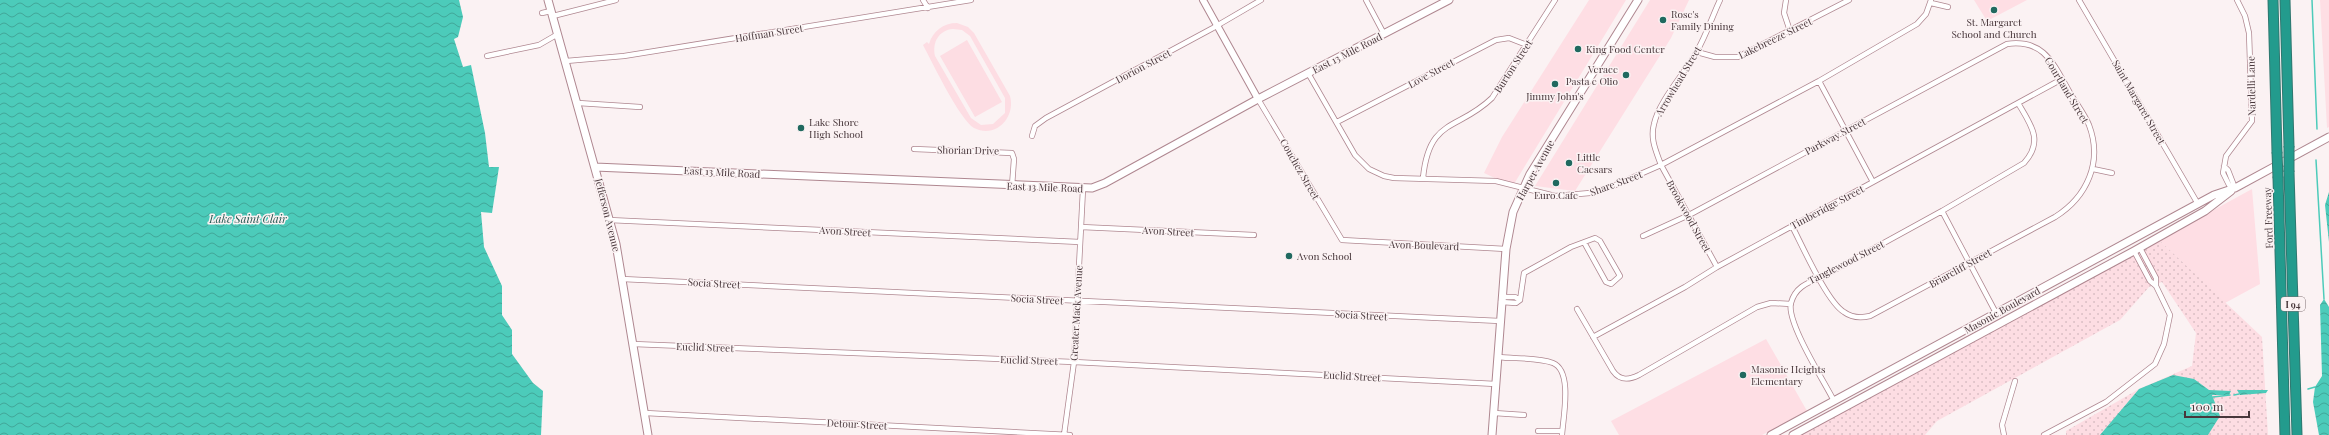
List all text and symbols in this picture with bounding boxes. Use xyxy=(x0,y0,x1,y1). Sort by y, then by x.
marker: St. Margaret School and Church xyxy=(1989,5,1999,15)
place label: Rose's Family Dining xyxy=(1671,7,1734,33)
street label: Lakebreeze Street xyxy=(1736,14,1815,62)
marker: Rose's Family Dining xyxy=(1658,15,1668,25)
place label: St. Margaret School and Church xyxy=(1951,15,2037,41)
street label: Hoffman Street xyxy=(734,21,804,45)
street label: East 13 Mile Road xyxy=(1310,29,1384,77)
street label: Burton Street xyxy=(1491,36,1536,95)
place label: King Food Center xyxy=(1586,42,1665,56)
street label: Arrowhead Street xyxy=(1651,43,1705,119)
marker: King Food Center xyxy=(1573,44,1583,54)
street label: Dorion Street xyxy=(1113,45,1174,86)
street label: Courtland Street xyxy=(2042,54,2093,126)
street label: Love Street xyxy=(1405,55,1457,91)
street label: Nardelli Lane xyxy=(2243,56,2259,116)
street label: Saint Margaret Street xyxy=(2109,57,2169,147)
place label: Verace Pasta e Olio xyxy=(1566,62,1619,88)
marker: Verace Pasta e Olio xyxy=(1621,70,1631,80)
marker: Jimmy John's xyxy=(1550,79,1560,89)
place label: Jimmy John's xyxy=(1525,89,1584,103)
street label: Parkway Street xyxy=(1802,114,1868,158)
place label: Lake Shore High School xyxy=(809,115,863,141)
marker: Lake Shore High School xyxy=(796,123,806,133)
street label: Couchez Street xyxy=(1277,136,1323,202)
street label: Harper Avenue xyxy=(1513,137,1557,203)
street label: Shorian Drive xyxy=(937,142,999,158)
place label: Little Caesars xyxy=(1577,150,1612,176)
marker: Little Caesars xyxy=(1564,158,1574,168)
street label: East 13 Mile Road xyxy=(683,163,761,181)
street label: Share Street xyxy=(1588,167,1645,199)
street label: Jefferson Avenue xyxy=(592,176,624,253)
street label: Brookwood Street xyxy=(1663,177,1715,255)
marker: Euro Cafe xyxy=(1551,178,1561,188)
street label: East 13 Mile Road xyxy=(1006,179,1084,195)
street label: Timberidge Street xyxy=(1788,181,1867,232)
street label: Ford Freeway xyxy=(2260,187,2276,249)
place label: Euro Cafe xyxy=(1534,188,1578,202)
water label: Lake Saint Clair xyxy=(208,211,287,226)
street label: Avon Street xyxy=(818,223,872,239)
street label: Avon Street xyxy=(1141,223,1195,239)
street label: Avon Boulevard xyxy=(1388,237,1460,253)
street label: Tanglewood Street xyxy=(1806,237,1887,287)
street label: Briarcliff Street xyxy=(1926,245,1994,291)
place label: Avon School xyxy=(1296,249,1352,263)
marker: Avon School xyxy=(1284,251,1294,261)
street label: Greater Mack Avenue xyxy=(1067,265,1085,361)
street label: Socia Street xyxy=(687,275,741,291)
street label: Masonic Boulevard xyxy=(1961,283,2043,337)
street label: Socia Street xyxy=(1010,291,1064,307)
road number: I 94 xyxy=(2281,297,2305,311)
street label: Socia Street xyxy=(1334,307,1388,323)
street label: Euclid Street xyxy=(676,339,735,355)
street label: Euclid Street xyxy=(1000,352,1059,368)
place label: Masonic Heights Elementary xyxy=(1751,362,1825,388)
street label: Euclid Street xyxy=(1323,367,1382,385)
marker: Masonic Heights Elementary xyxy=(1738,370,1748,380)
scale bar xyxy=(2185,393,2249,419)
text: 100 m xyxy=(2191,398,2224,414)
street label: Detour Street xyxy=(826,415,888,433)

